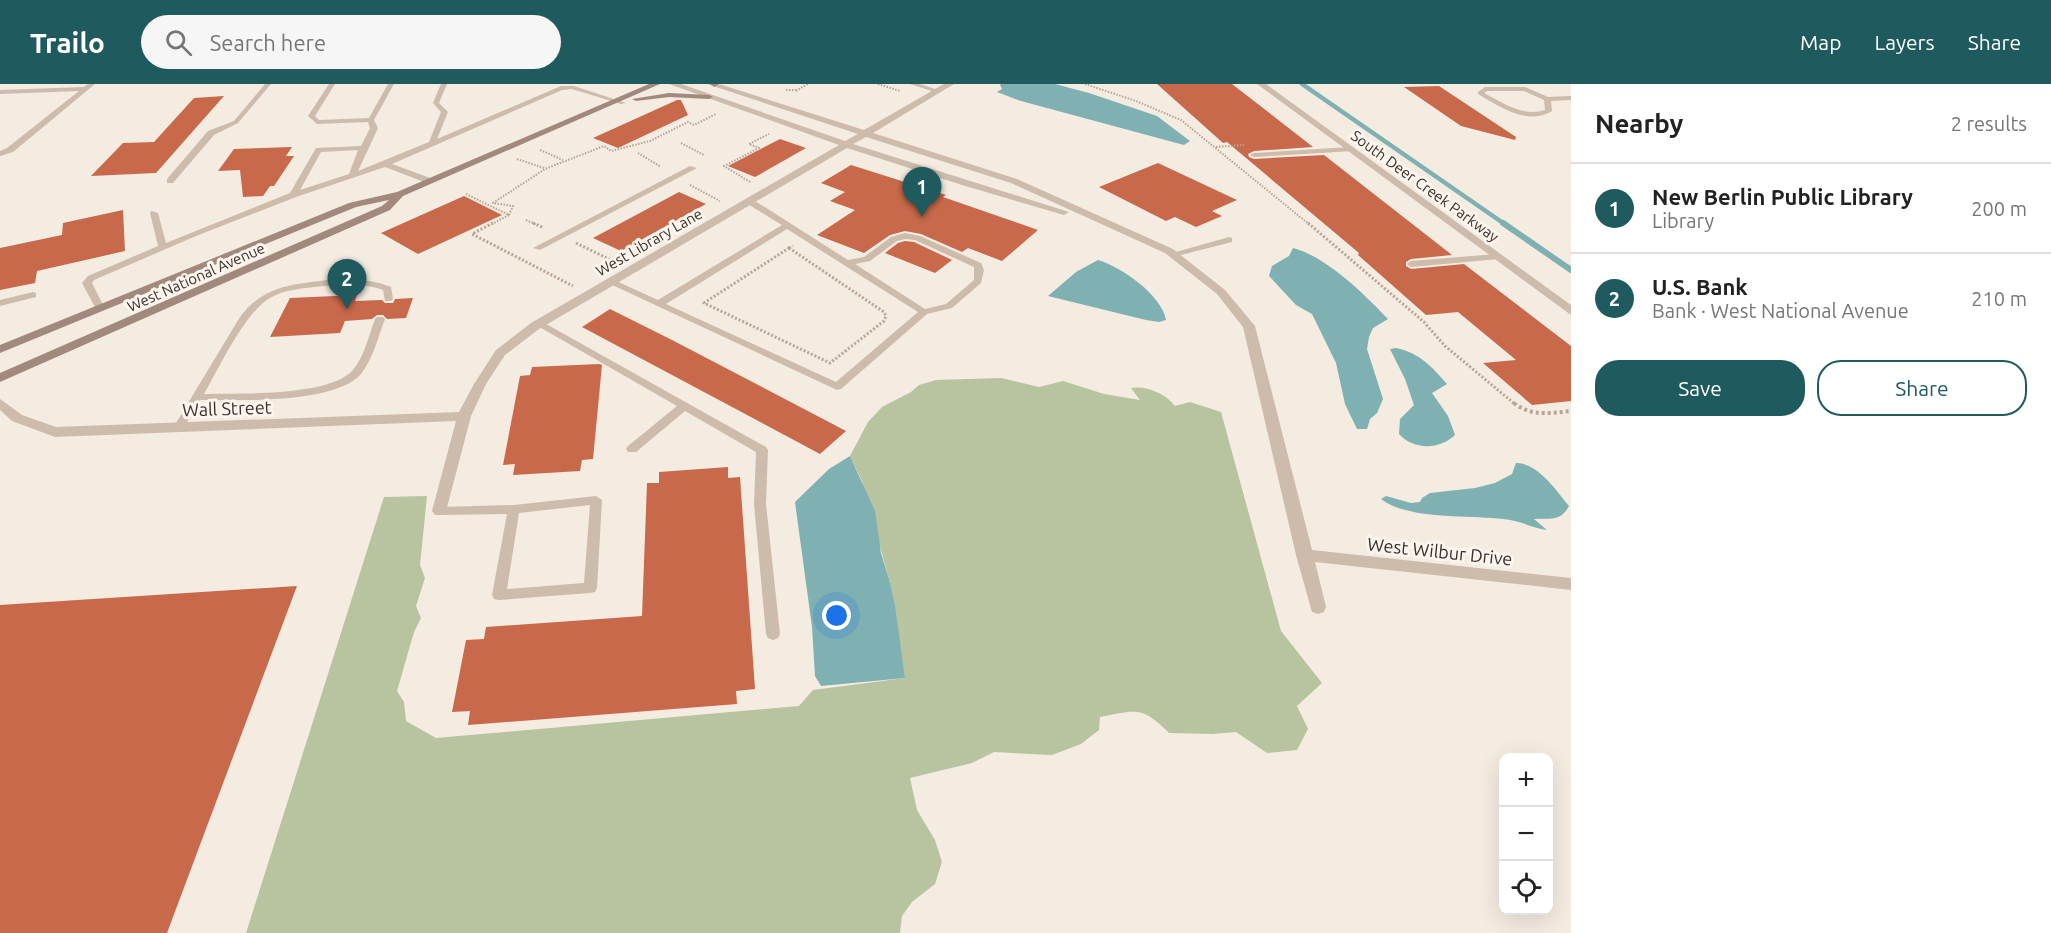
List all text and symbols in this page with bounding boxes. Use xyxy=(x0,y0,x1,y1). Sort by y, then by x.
search box xyxy=(141,15,561,69)
icon: search xyxy=(162,26,195,59)
text: Trailo xyxy=(30,27,105,58)
text: Search here xyxy=(210,30,326,55)
text: Map xyxy=(1800,30,1841,54)
text: Layers xyxy=(1874,30,1935,54)
text: Share xyxy=(1968,30,2021,54)
text: Nearby xyxy=(1595,109,1683,138)
text: 2 results xyxy=(1951,112,2027,135)
street label: South Deer Creek Parkway xyxy=(1348,127,1502,245)
pin: 1 xyxy=(902,168,942,217)
text: New Berlin Public Library xyxy=(1652,184,1913,209)
text: 1 xyxy=(1609,197,1620,220)
text: 200 m xyxy=(1971,197,2027,220)
street label: West Library Lane xyxy=(593,205,705,279)
text: Library xyxy=(1652,209,1714,232)
street label: West National Avenue xyxy=(125,239,267,315)
pin: 2 xyxy=(328,260,366,309)
text: U.S. Bank xyxy=(1652,274,1748,299)
text: 2 xyxy=(1609,287,1620,310)
text: 210 m xyxy=(1971,287,2027,310)
text: Bank · West National Avenue xyxy=(1652,299,1909,322)
button: Save xyxy=(1595,360,1805,416)
button: Share xyxy=(1817,360,2027,416)
street label: Wall Street xyxy=(182,396,272,420)
street label: West Wilbur Drive xyxy=(1366,533,1514,569)
your location xyxy=(822,601,851,630)
map controls xyxy=(1499,753,1553,915)
button: + xyxy=(1499,753,1553,807)
button: − xyxy=(1499,807,1553,861)
button: locate xyxy=(1499,861,1553,915)

